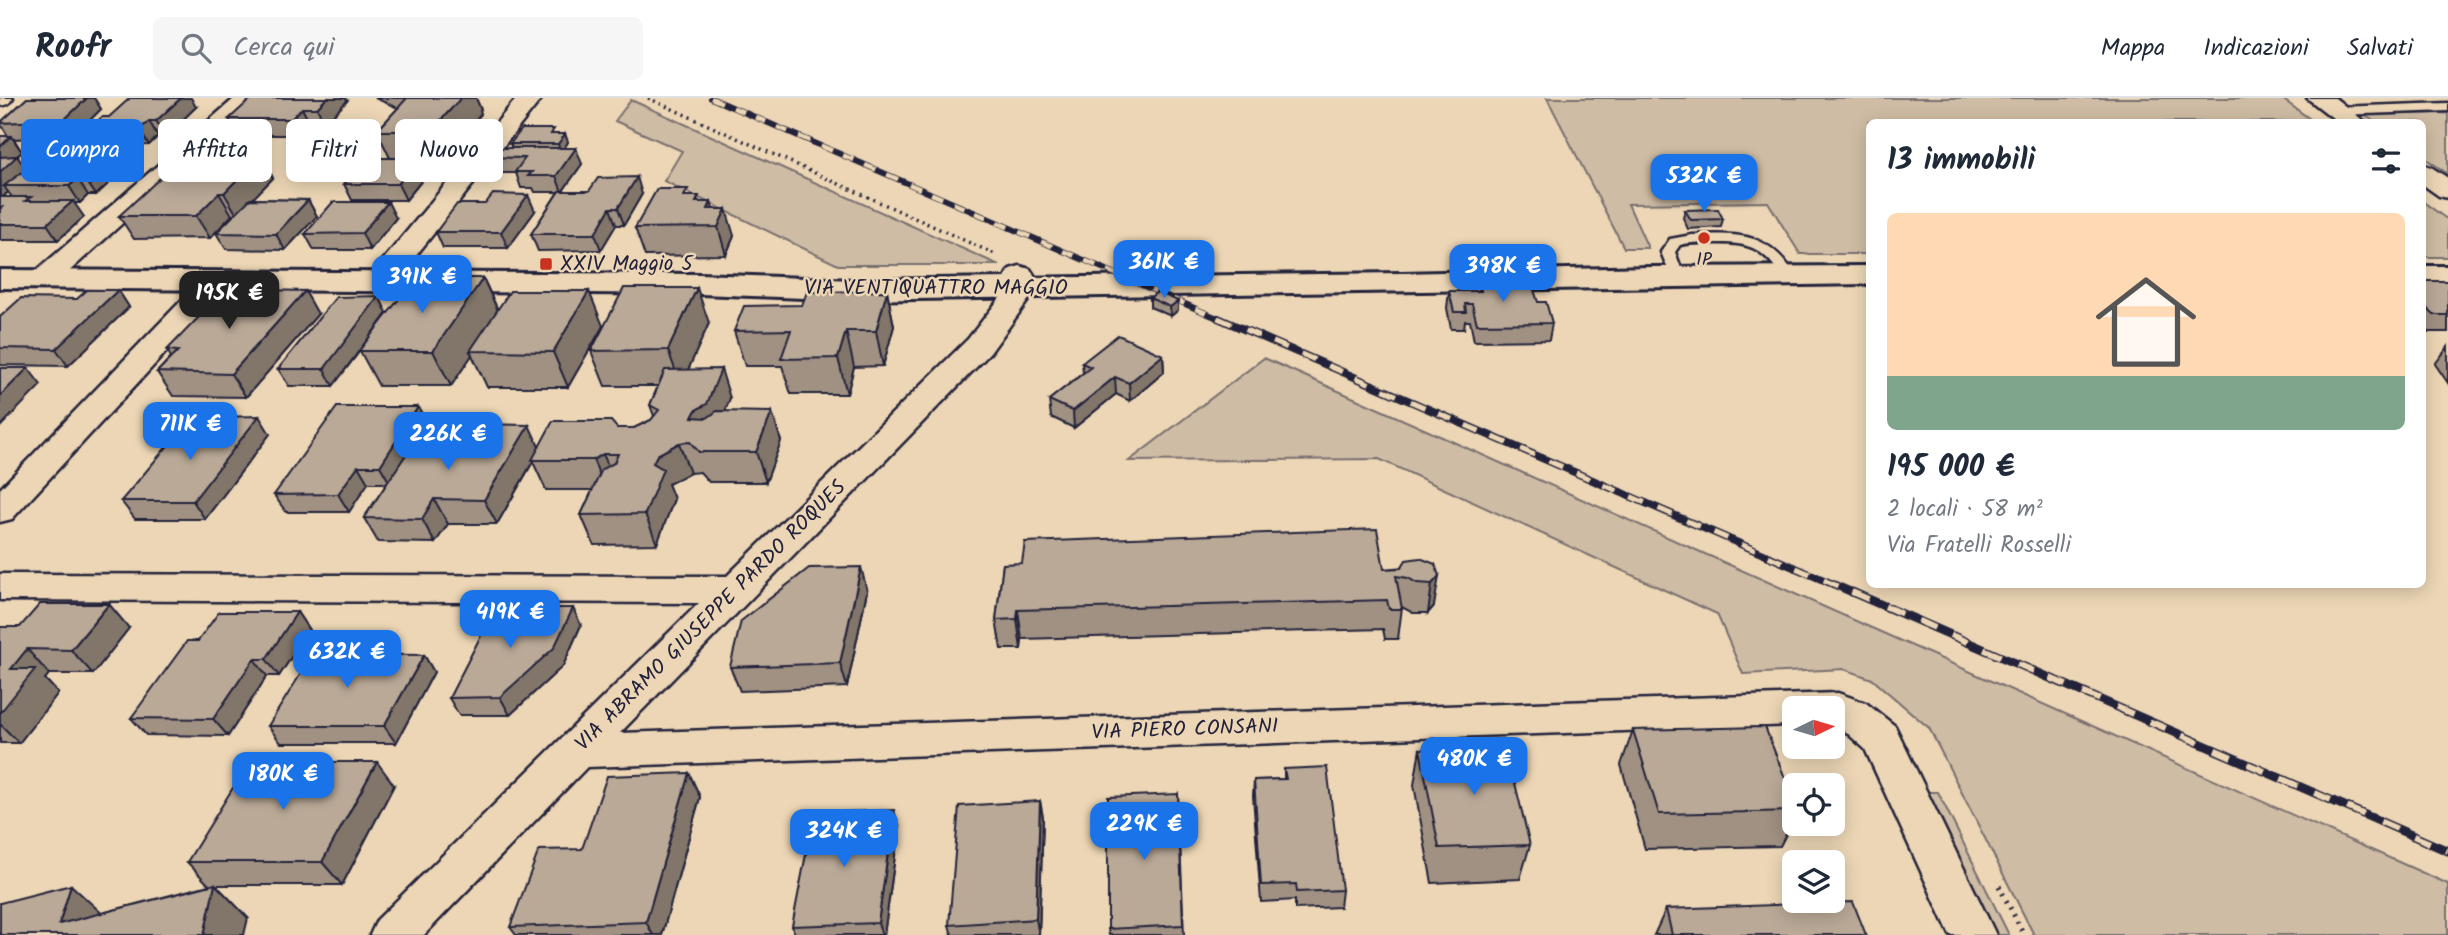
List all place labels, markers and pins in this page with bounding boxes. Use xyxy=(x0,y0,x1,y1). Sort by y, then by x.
pin: 532K € xyxy=(1647,155,1761,214)
marker: IP xyxy=(1696,230,1712,246)
pin: 361K € xyxy=(1107,240,1221,300)
pin: 398K € xyxy=(1446,244,1560,304)
place label: IP xyxy=(1696,246,1713,275)
place label: XXIV Maggio 5 xyxy=(560,248,695,281)
pin: 391K € xyxy=(365,256,479,315)
marker: XXIV Maggio 5 xyxy=(538,256,554,272)
pin: 195K € xyxy=(172,272,286,331)
pin: 711K € xyxy=(133,402,247,462)
pin: 226K € xyxy=(391,412,505,472)
pin: 419K € xyxy=(453,590,567,650)
pin: 632K € xyxy=(290,630,404,690)
pin: 480K € xyxy=(1417,738,1531,797)
pin: 180K € xyxy=(226,752,340,812)
pin: 229K € xyxy=(1087,802,1201,862)
pin: 324K € xyxy=(787,810,901,869)

